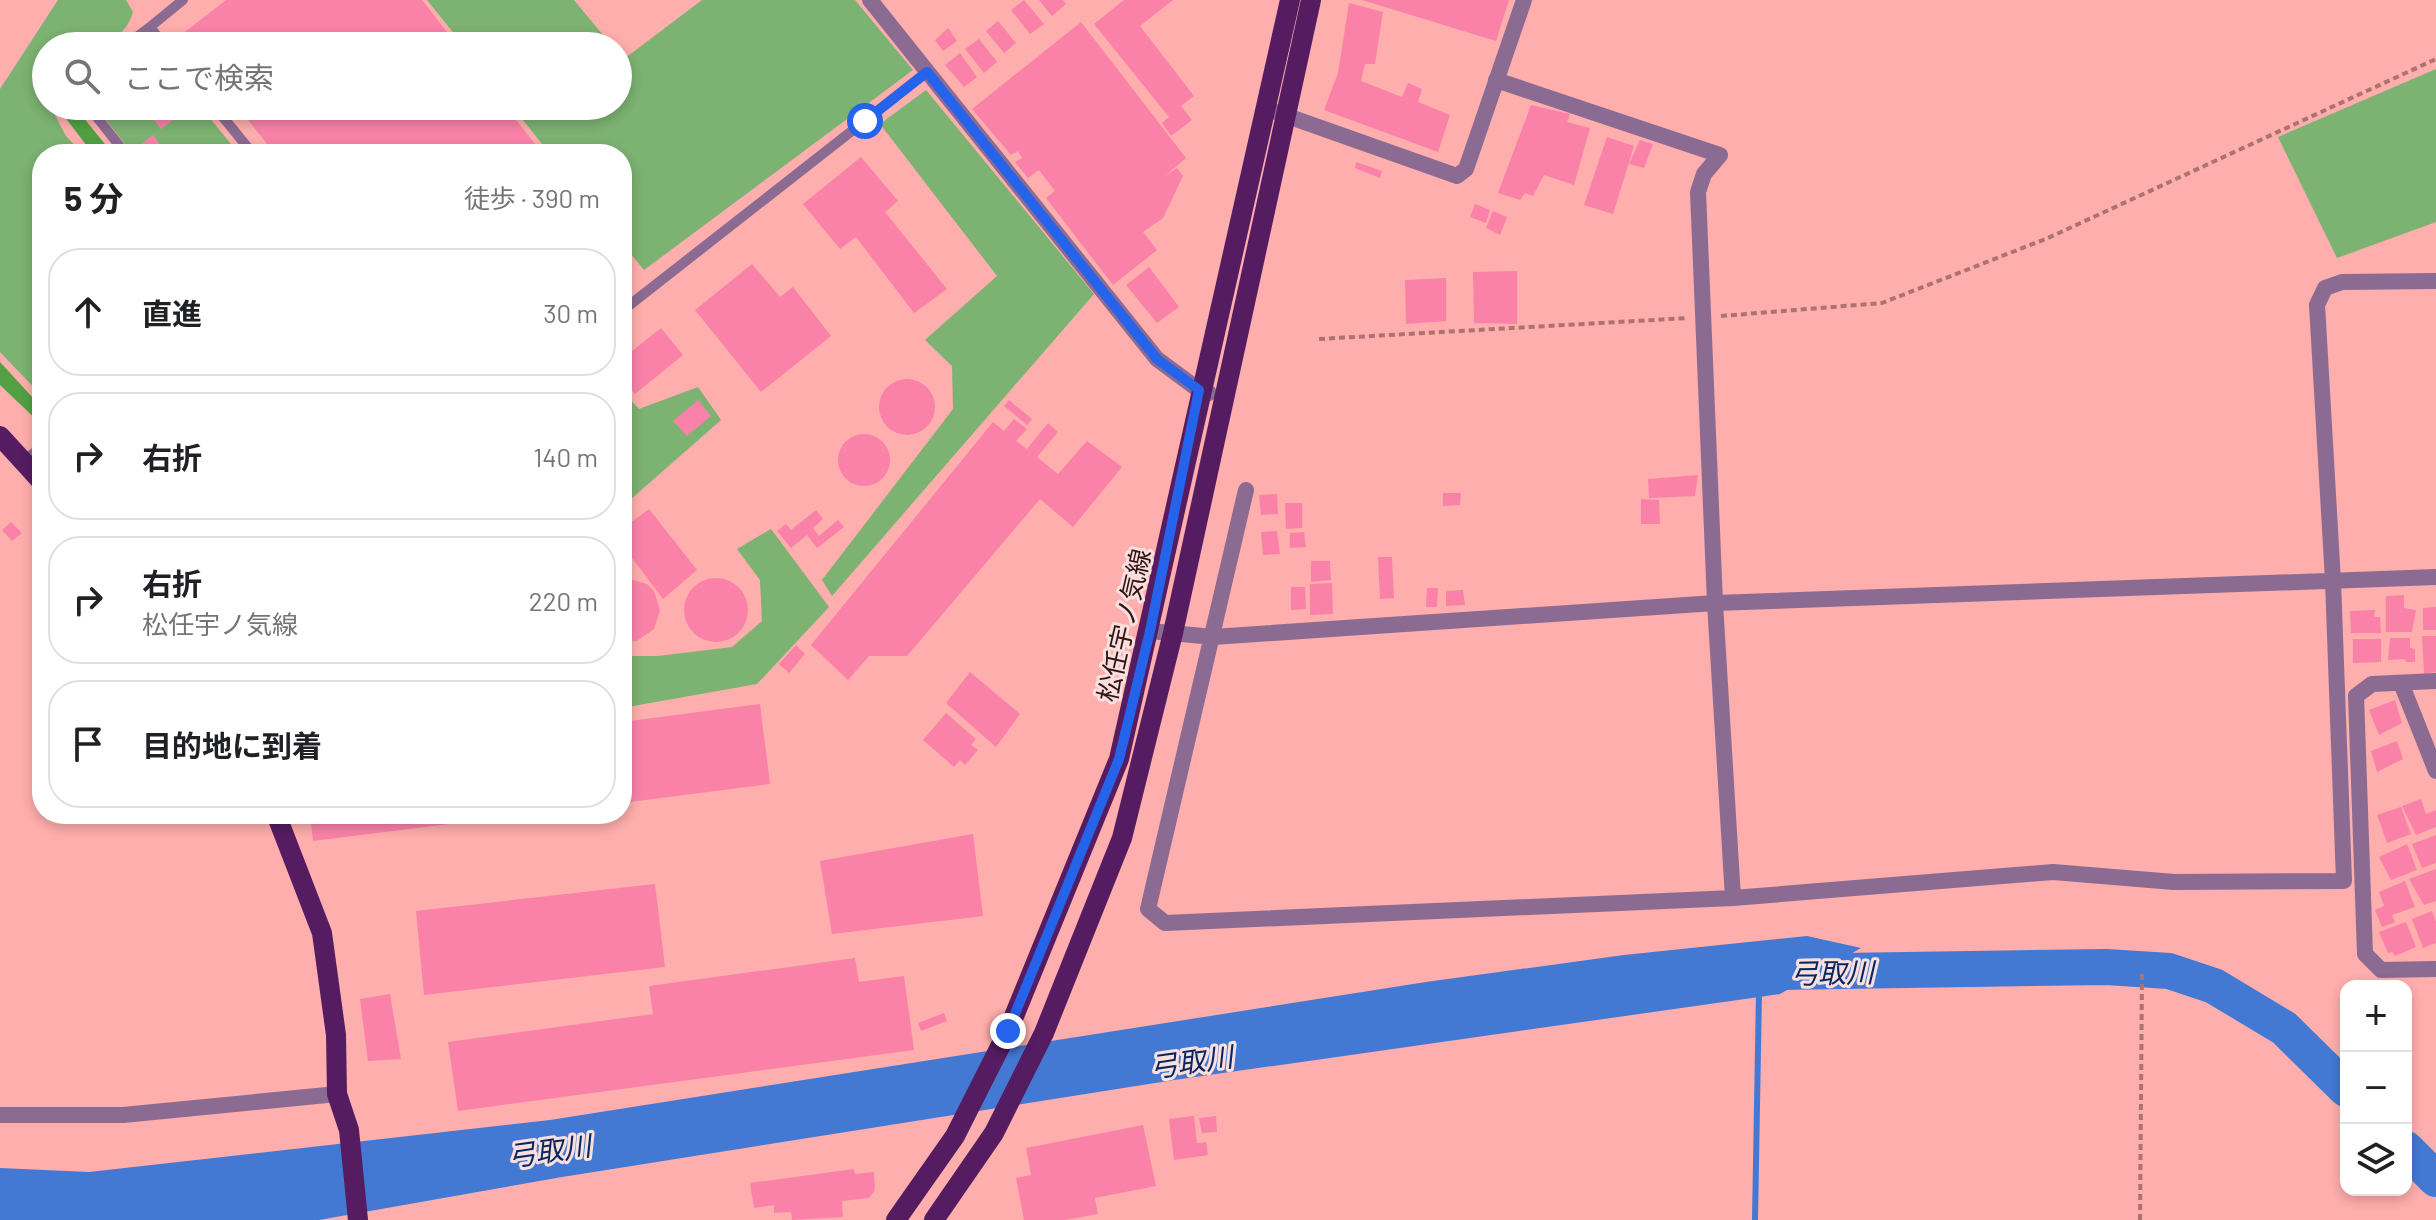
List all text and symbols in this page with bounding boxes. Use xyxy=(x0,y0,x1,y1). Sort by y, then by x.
search box xyxy=(32,32,632,120)
icon: search xyxy=(60,54,104,98)
text: ここで検索 xyxy=(124,59,274,95)
route start xyxy=(847,103,883,139)
text: 5 分 xyxy=(64,177,123,218)
text: 徒歩 · 390 m xyxy=(464,182,600,213)
icon: ahead xyxy=(66,290,110,334)
text: 直進 xyxy=(142,295,202,331)
text: 30 m xyxy=(543,297,598,328)
icon: right xyxy=(66,434,110,478)
text: 右折 xyxy=(142,439,202,475)
text: 140 m xyxy=(533,441,598,472)
street label: 松任宇ノ気線 xyxy=(1090,546,1156,704)
text: 右折 xyxy=(142,565,202,601)
icon: right xyxy=(66,578,110,622)
text: 220 m xyxy=(529,585,598,616)
text: 松任宇ノ気線 xyxy=(142,608,298,639)
icon: arrive xyxy=(66,722,110,766)
text: 目的地に到着 xyxy=(142,727,322,763)
water label: 弓取川 xyxy=(1790,954,1877,990)
map controls xyxy=(2340,980,2412,1196)
button: + xyxy=(2340,980,2412,1052)
route end xyxy=(990,1013,1026,1049)
water label: 弓取川 xyxy=(1147,1038,1238,1084)
button: − xyxy=(2340,1052,2412,1124)
button: layers xyxy=(2340,1124,2412,1196)
water label: 弓取川 xyxy=(505,1127,596,1173)

